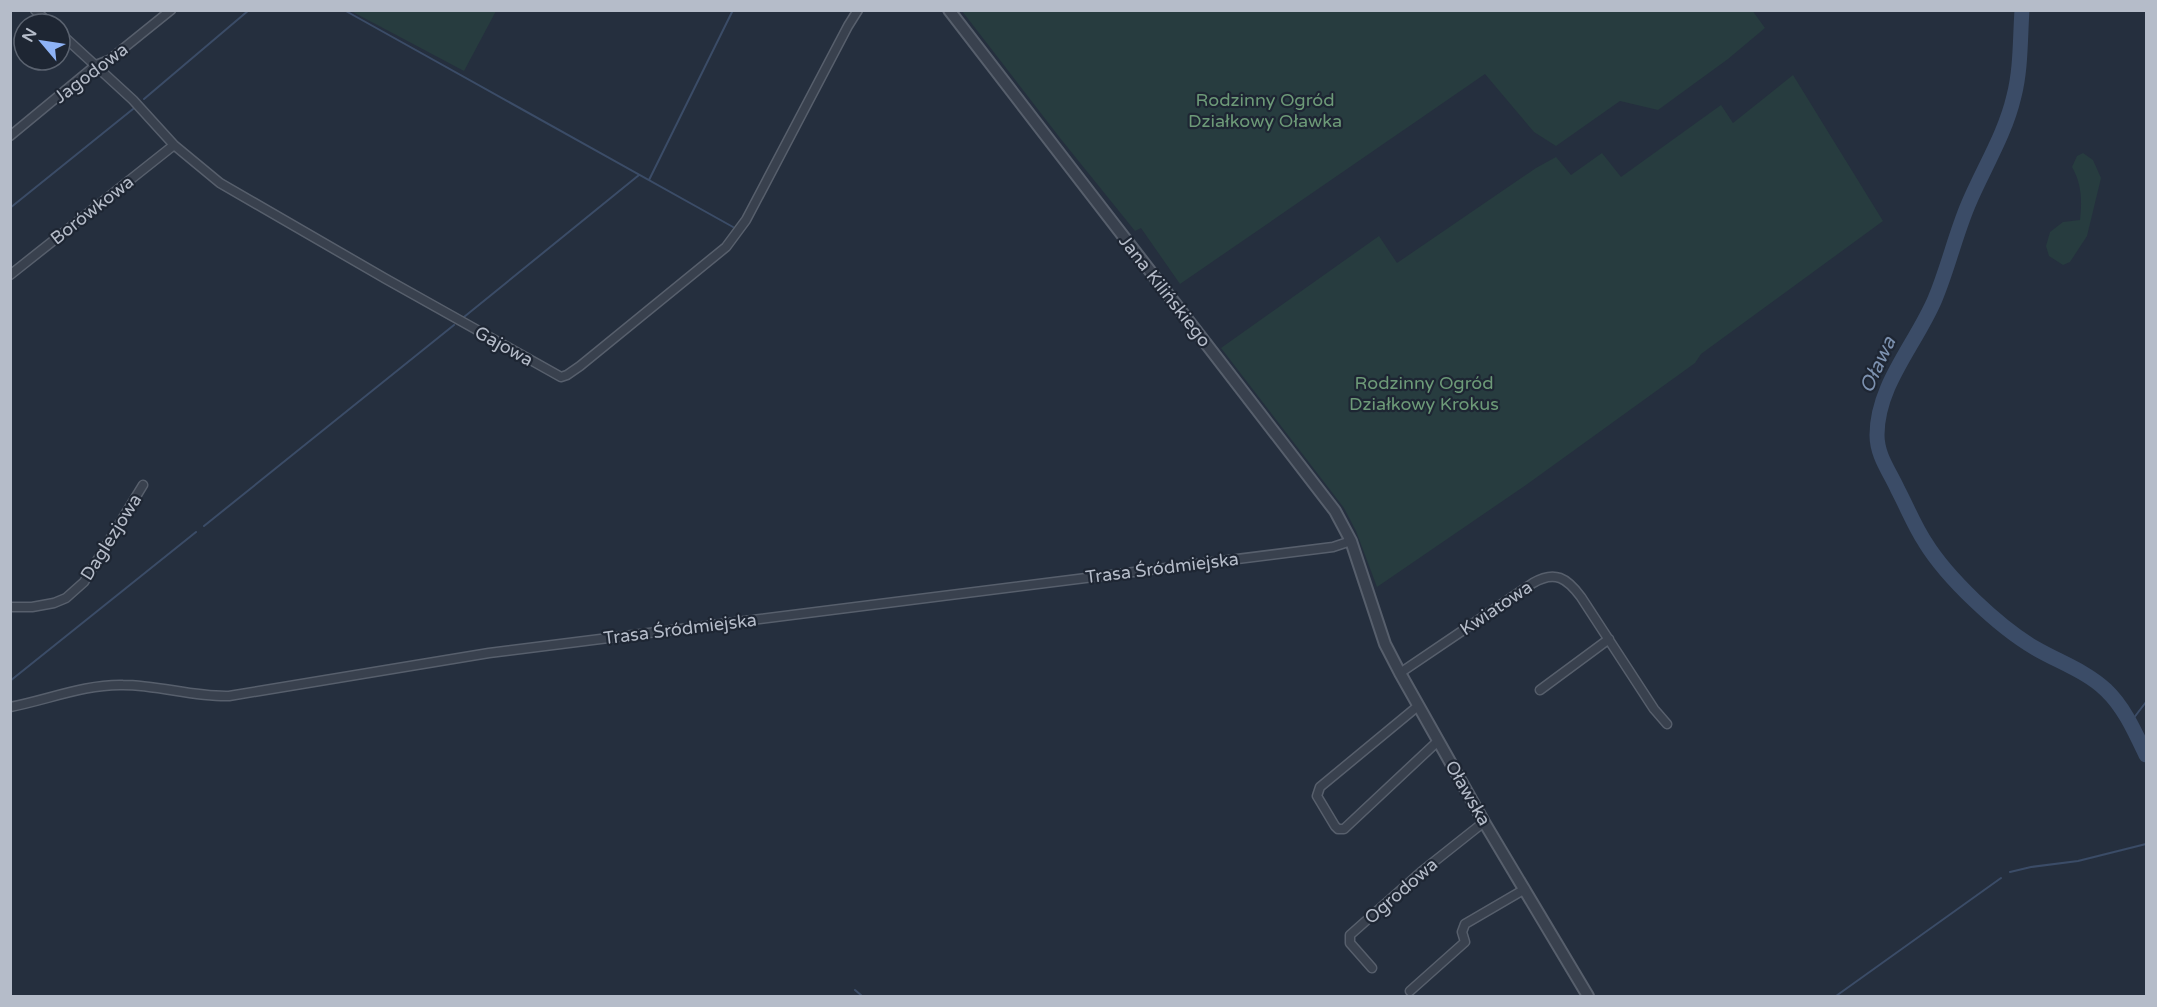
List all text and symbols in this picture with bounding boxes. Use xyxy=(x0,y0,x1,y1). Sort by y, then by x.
north arrow xyxy=(12,12,72,72)
text: N xyxy=(18,25,42,46)
street label: Jagodowa xyxy=(50,38,132,108)
park label: Rodzinny Ogród Działkowy Oławka xyxy=(1188,89,1342,132)
street label: Borówkowa xyxy=(46,171,138,249)
street label: Jana Kilińskiego xyxy=(1114,231,1216,351)
street label: Gajowa xyxy=(471,321,537,371)
water label: Oława xyxy=(1855,332,1902,397)
park label: Rodzinny Ogród Działkowy Krokus xyxy=(1349,372,1499,415)
street label: Daglezjowa xyxy=(76,490,146,584)
street label: Trasa Śródmiejska xyxy=(1084,548,1240,588)
street label: Kwiatowa xyxy=(1456,576,1536,640)
street label: Trasa Śródmiejska xyxy=(602,609,758,649)
street label: Oławska xyxy=(1441,756,1495,830)
street label: Ogrodowa xyxy=(1360,853,1442,929)

